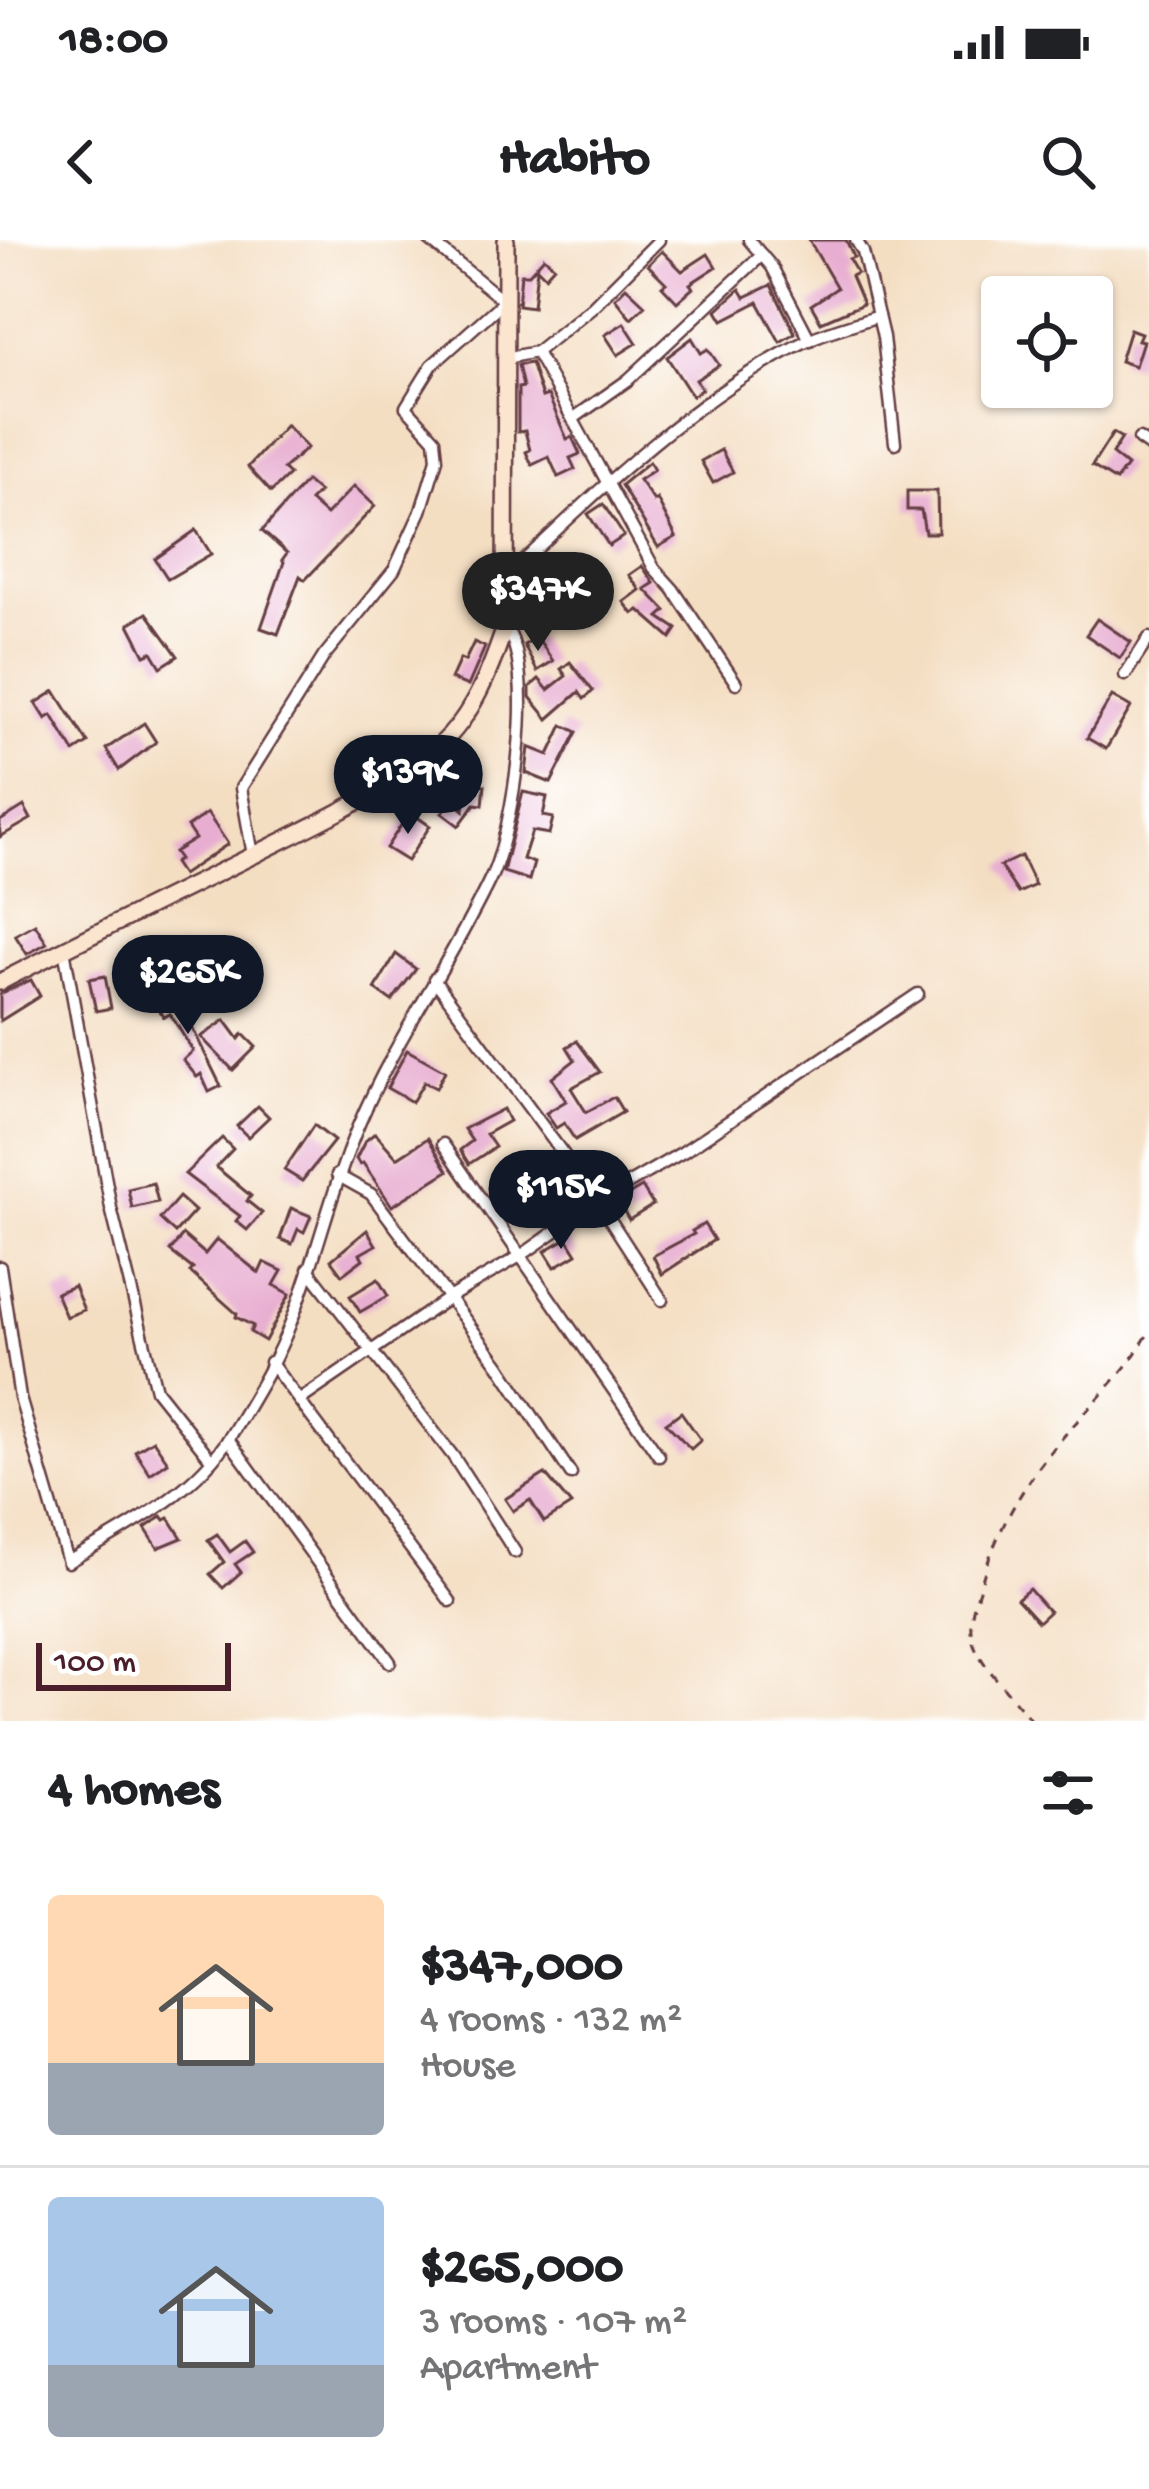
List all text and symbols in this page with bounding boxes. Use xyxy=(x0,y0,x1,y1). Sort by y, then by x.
text: 18:00 xyxy=(60,16,168,69)
icon: back xyxy=(48,129,114,195)
icon: search xyxy=(1035,129,1101,195)
text: Habito xyxy=(499,130,650,194)
map controls xyxy=(981,276,1113,408)
button: locate xyxy=(981,276,1113,408)
pin: $347K xyxy=(454,552,622,654)
text: $347K xyxy=(489,568,587,614)
pin: $139K xyxy=(324,735,492,837)
text: $139K xyxy=(361,751,455,797)
pin: $265K xyxy=(104,935,272,1037)
text: $265K xyxy=(139,951,237,997)
pin: $115K xyxy=(477,1150,645,1252)
text: $115K xyxy=(515,1166,607,1212)
scale bar xyxy=(36,1637,231,1690)
text: 100 m xyxy=(54,1645,136,1683)
icon: filters xyxy=(1035,1760,1101,1826)
text: 4 homes xyxy=(48,1763,219,1823)
text: $347,000 xyxy=(420,1939,623,1999)
icon: home xyxy=(144,1943,288,2087)
text: 4 rooms · 132 m² xyxy=(420,1999,682,2045)
text: House xyxy=(420,2045,515,2091)
text: $265,000 xyxy=(420,2241,623,2301)
icon: home xyxy=(144,2245,288,2389)
text: 3 rooms · 107 m² xyxy=(420,2301,687,2347)
text: Apartment xyxy=(420,2347,596,2393)

